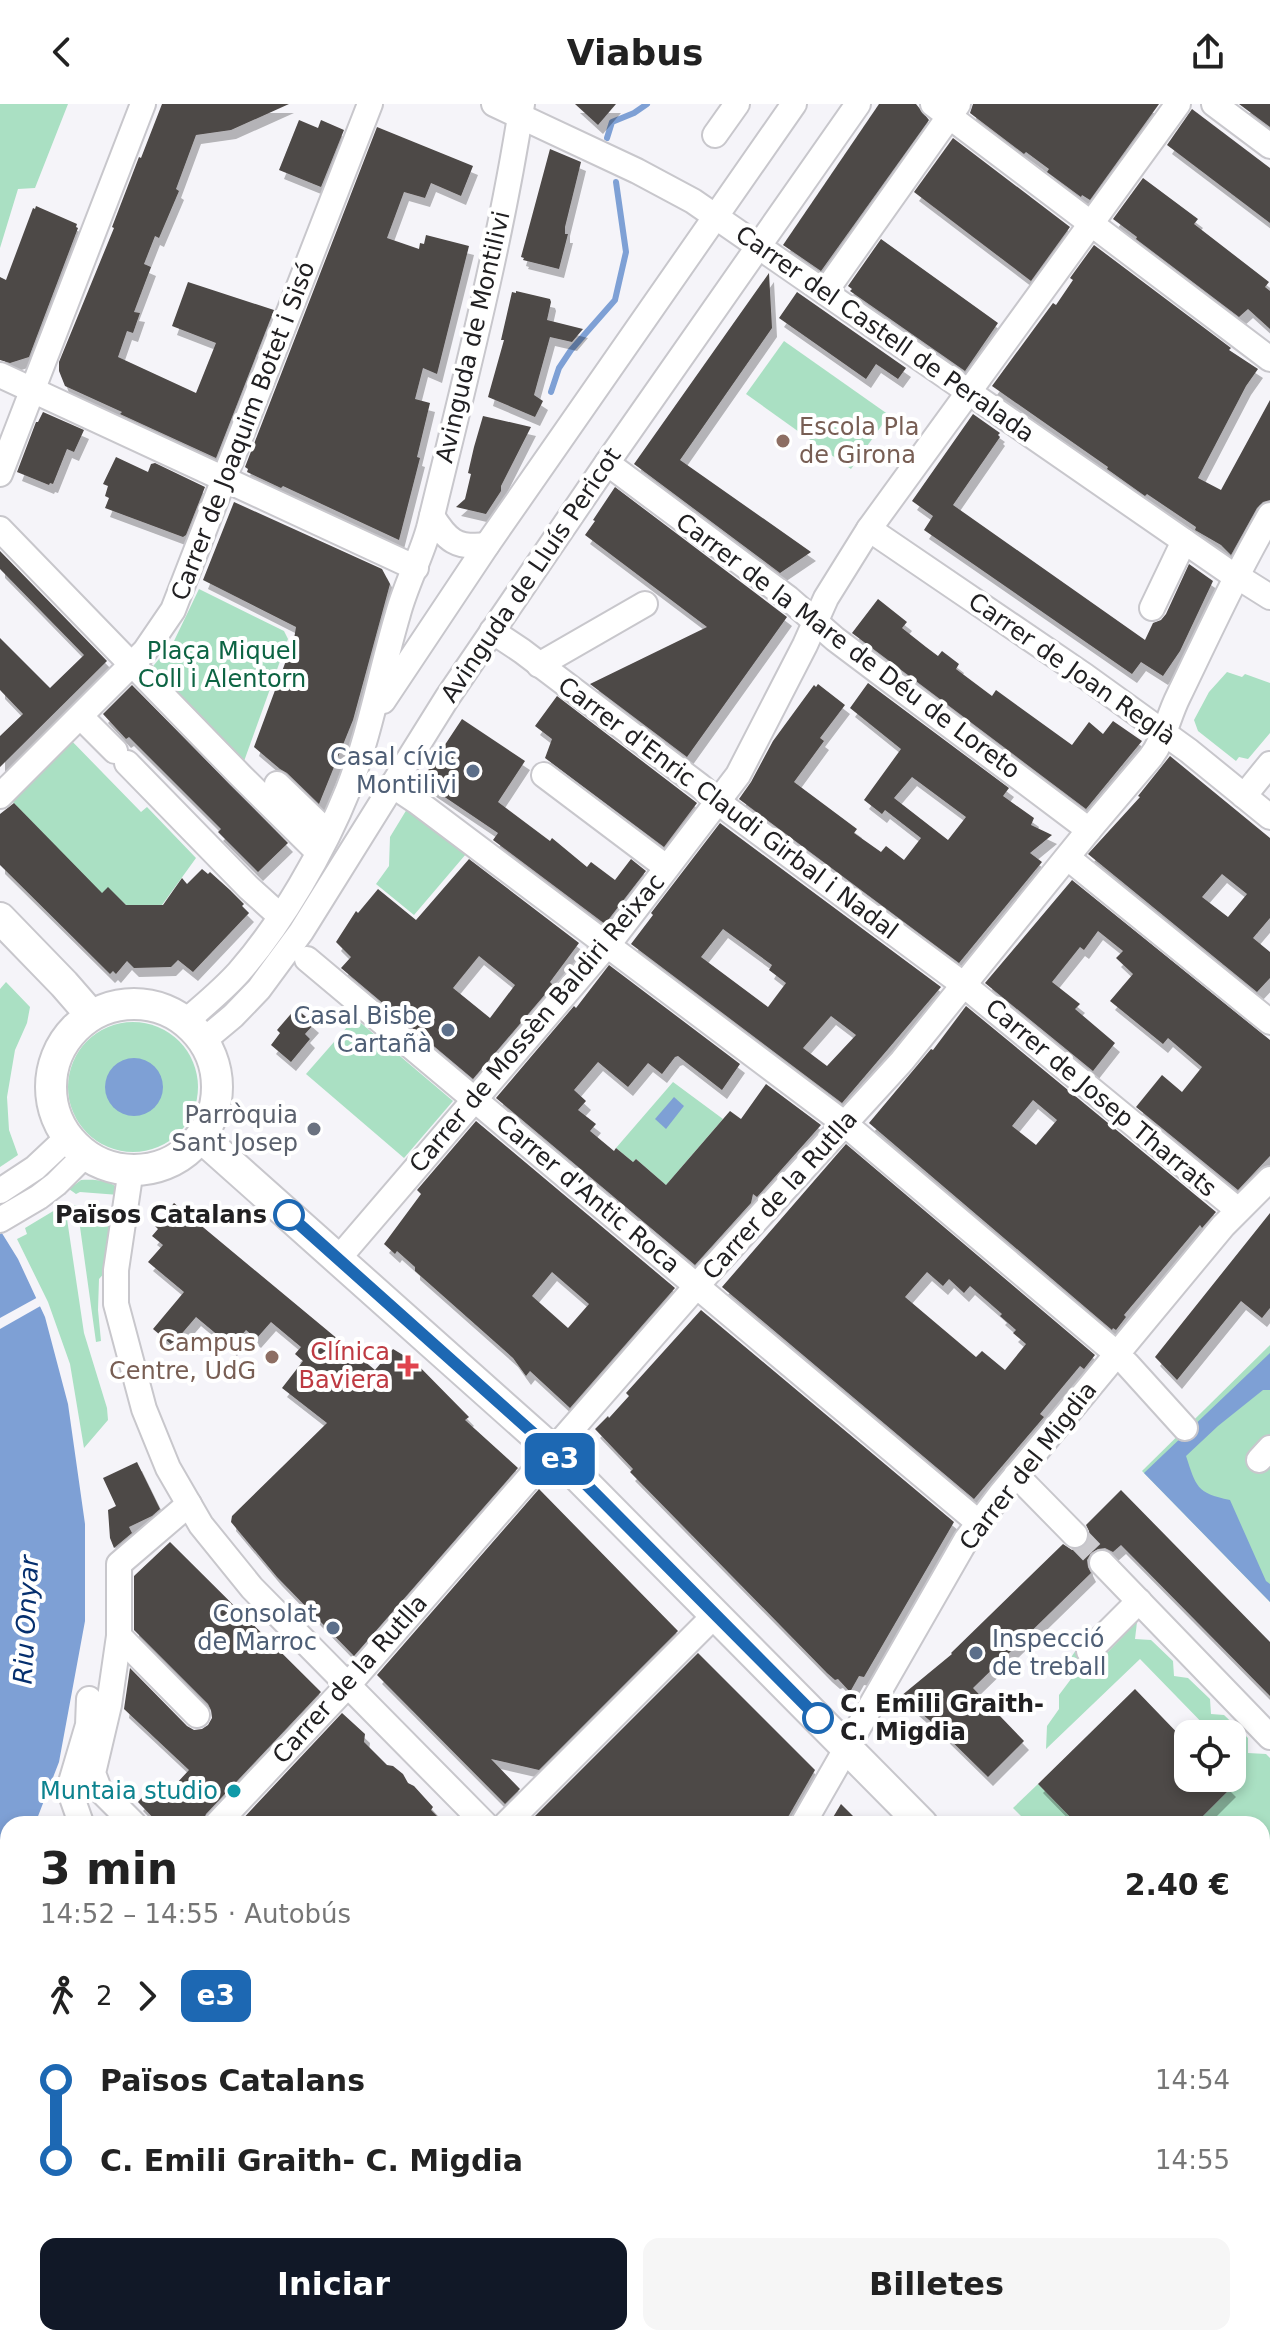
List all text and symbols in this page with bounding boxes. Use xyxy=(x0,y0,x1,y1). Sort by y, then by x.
icon: back xyxy=(40,30,84,74)
icon: share xyxy=(1186,30,1230,74)
text: Viabus xyxy=(567,32,703,73)
street label: Avinguda de Montilivi xyxy=(430,208,516,466)
street label: Carrer del Castell de Peralada xyxy=(730,220,1040,448)
street label: Carrer de Joaquim Botet i Sisó xyxy=(165,258,321,604)
place label: Escola Pla de Girona xyxy=(799,413,919,469)
marker: Escola Pla de Girona xyxy=(774,432,792,450)
street label: Avinguda de Lluís Pericot xyxy=(435,442,627,708)
street label: Carrer de la Mare de Déu de Loreto xyxy=(670,507,1026,785)
street label: Carrer de Joan Reglà xyxy=(963,587,1181,751)
park label: Plaça Miquel Coll i Alentorn xyxy=(138,637,306,693)
street label: Carrer d'Enric Claudi Girbal i Nadal xyxy=(553,671,903,945)
place label: Casal cívic Montilivi xyxy=(330,743,457,799)
marker: Casal cívic Montilivi xyxy=(464,762,482,780)
street label: Carrer de Mossèn Baldiri Reixac xyxy=(404,868,670,1178)
street label: Carrer de Josep Tharrats xyxy=(980,993,1222,1203)
place label: Casal Bisbe Cartañà xyxy=(293,1002,432,1058)
marker: Casal Bisbe Cartañà xyxy=(439,1021,457,1039)
place label: Parròquia Sant Josep xyxy=(172,1101,298,1157)
street label: Carrer de la Rutlla xyxy=(697,1105,863,1285)
street label: Carrer d'Antic Roca xyxy=(490,1109,686,1279)
marker: Parròquia Sant Josep xyxy=(305,1120,323,1138)
marker: Països Catalans xyxy=(274,1200,304,1230)
place label: Països Catalans xyxy=(55,1201,267,1229)
place label: Campus Centre, UdG xyxy=(109,1329,256,1385)
place label: Clínica Baviera xyxy=(299,1338,390,1394)
marker: Campus Centre, UdG xyxy=(263,1348,281,1366)
marker: Clínica Baviera xyxy=(397,1355,419,1377)
street label: Carrer del Migdia xyxy=(954,1376,1102,1556)
line badge: e3 xyxy=(524,1433,596,1485)
text: e3 xyxy=(541,1442,579,1475)
water label: Riu Onyar xyxy=(8,1553,44,1685)
street label: Carrer de la Rutlla xyxy=(267,1589,433,1769)
place label: Consolat de Marroc xyxy=(197,1600,317,1656)
marker: Consolat de Marroc xyxy=(324,1619,342,1637)
place label: Inspecció de treball xyxy=(992,1625,1106,1681)
marker: Inspecció de treball xyxy=(967,1644,985,1662)
place label: C. Emili Graith- C. Migdia xyxy=(840,1690,1044,1746)
marker: C. Emili Graith- C. Migdia xyxy=(803,1703,833,1733)
map controls xyxy=(1174,1720,1246,1792)
button: locate xyxy=(1174,1720,1246,1792)
place label: Muntaia studio xyxy=(40,1777,218,1805)
marker: Muntaia studio xyxy=(225,1782,243,1800)
text: 3 min xyxy=(40,1843,178,1894)
text: 2.40 € xyxy=(1125,1867,1230,1902)
text: 14:52 – 14:55 · Autobús xyxy=(40,1899,351,1929)
icon: walk xyxy=(40,1974,84,2018)
icon: forward xyxy=(125,1974,169,2018)
text: e3 xyxy=(197,1979,235,2012)
text: 2 xyxy=(96,1981,113,2011)
text: Països Catalans xyxy=(100,2063,365,2098)
text: 14:54 xyxy=(1155,2065,1230,2095)
text: C. Emili Graith- C. Migdia xyxy=(100,2143,523,2178)
text: 14:55 xyxy=(1155,2145,1230,2175)
button: Iniciar xyxy=(40,2238,627,2330)
button: Billetes xyxy=(643,2238,1230,2330)

